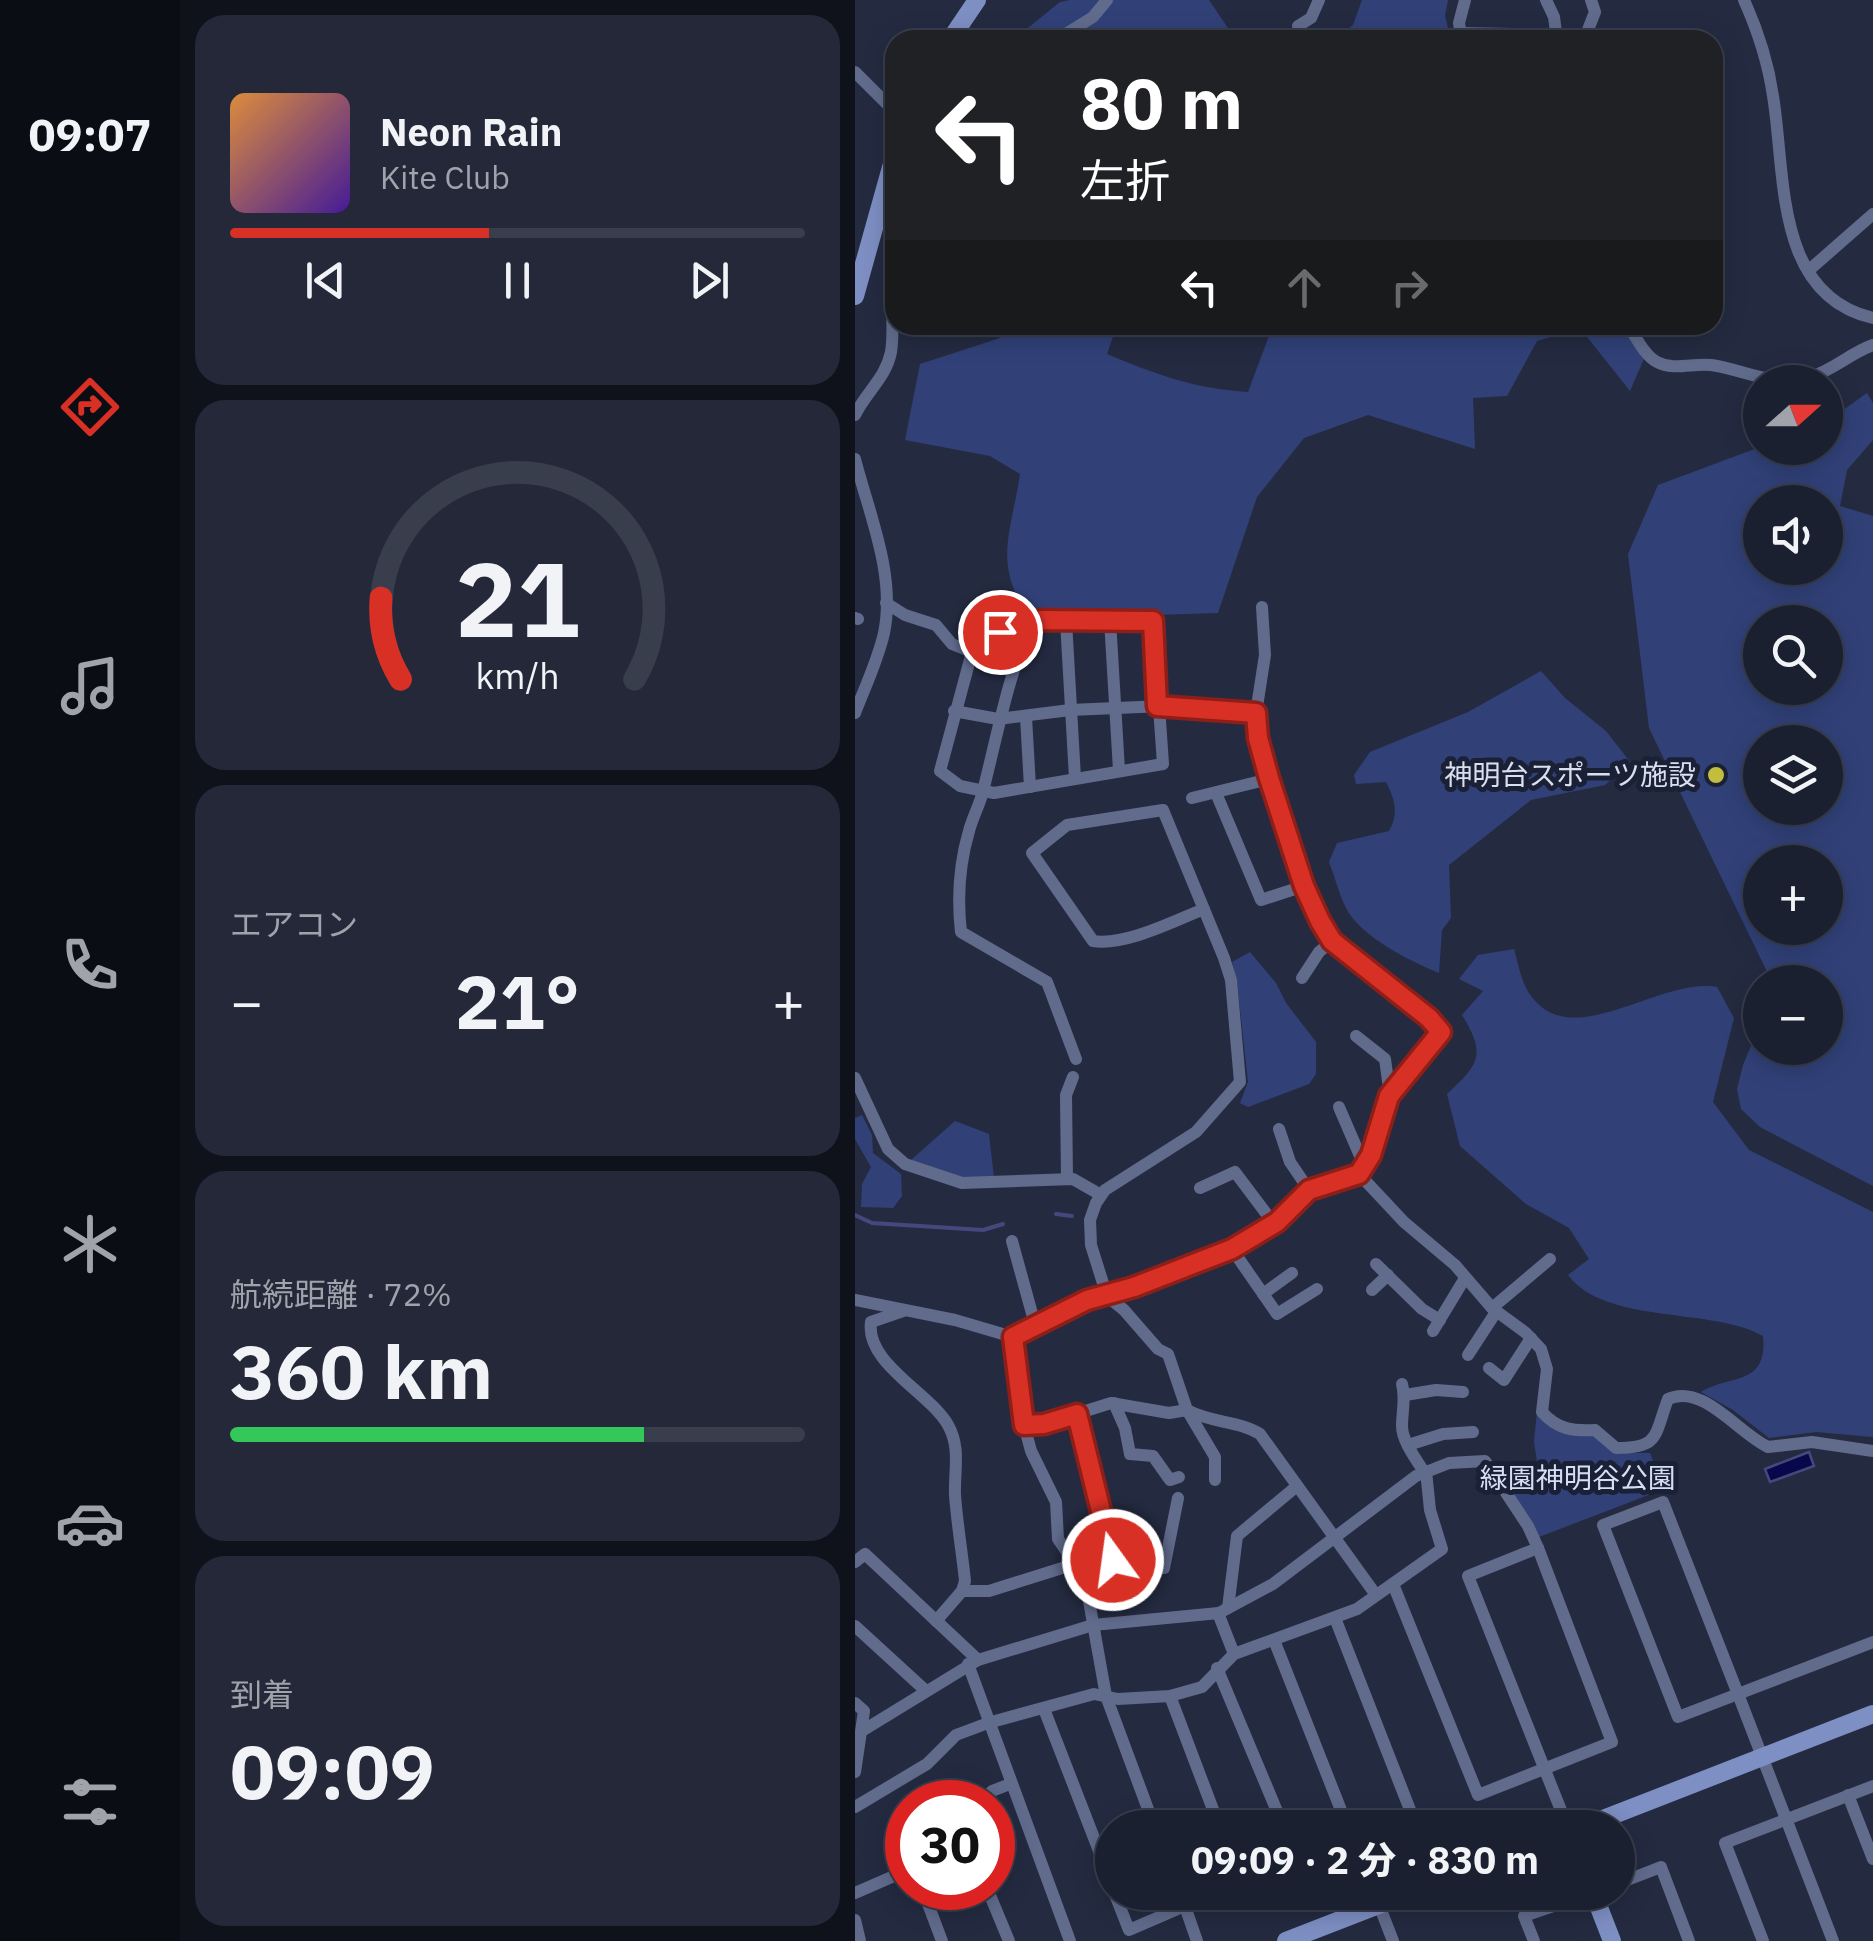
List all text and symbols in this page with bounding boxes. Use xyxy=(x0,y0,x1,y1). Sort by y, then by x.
text: 80 m xyxy=(1080,57,1243,148)
icon: left xyxy=(915,70,1045,200)
text: 09:07 xyxy=(29,105,151,163)
text: Neon Rain xyxy=(380,107,562,156)
text: 左折 xyxy=(1080,151,1170,209)
text: Kite Club xyxy=(380,156,510,198)
icon: previous xyxy=(298,253,353,308)
icon: pause xyxy=(490,253,545,308)
icon: next xyxy=(682,253,737,308)
icon: left xyxy=(1172,260,1227,315)
icon: ahead xyxy=(1277,260,1332,315)
icon: right xyxy=(1382,260,1437,315)
north arrow xyxy=(1743,365,1843,465)
map controls xyxy=(1743,365,1843,1065)
icon: directions xyxy=(55,372,125,442)
button: sound xyxy=(1743,485,1843,585)
text: 21 xyxy=(455,530,580,666)
pin xyxy=(958,590,1043,675)
icon: arrive xyxy=(973,605,1028,660)
button: search xyxy=(1743,605,1843,705)
icon: music xyxy=(55,651,125,721)
text: km/h xyxy=(475,652,560,699)
button: layers xyxy=(1743,725,1843,825)
place label: 神明台スポーツ施設 xyxy=(1445,756,1696,793)
marker: 神明台スポーツ施設 xyxy=(1705,764,1727,786)
button: + xyxy=(1743,845,1843,945)
text: エアコン xyxy=(230,903,358,945)
icon: phone xyxy=(55,930,125,1000)
text: 21° xyxy=(455,952,580,1050)
button: − xyxy=(1743,965,1843,1065)
text: − xyxy=(230,966,263,1037)
text: + xyxy=(772,966,805,1037)
icon: climate xyxy=(55,1209,125,1279)
text: 航続距離 · 72% xyxy=(230,1273,452,1315)
text: 360 km xyxy=(230,1322,493,1420)
park label: 緑園神明谷公園 xyxy=(1480,1459,1676,1496)
icon: car xyxy=(55,1488,125,1558)
position arrow xyxy=(1061,1508,1165,1612)
text: 到着 xyxy=(230,1673,294,1715)
text: 09:09 xyxy=(230,1722,435,1820)
icon: filters xyxy=(55,1767,125,1837)
speed limit sign: 30 xyxy=(885,1780,1015,1910)
text: 09:09 · 2 分 · 830 m xyxy=(1191,1835,1539,1884)

